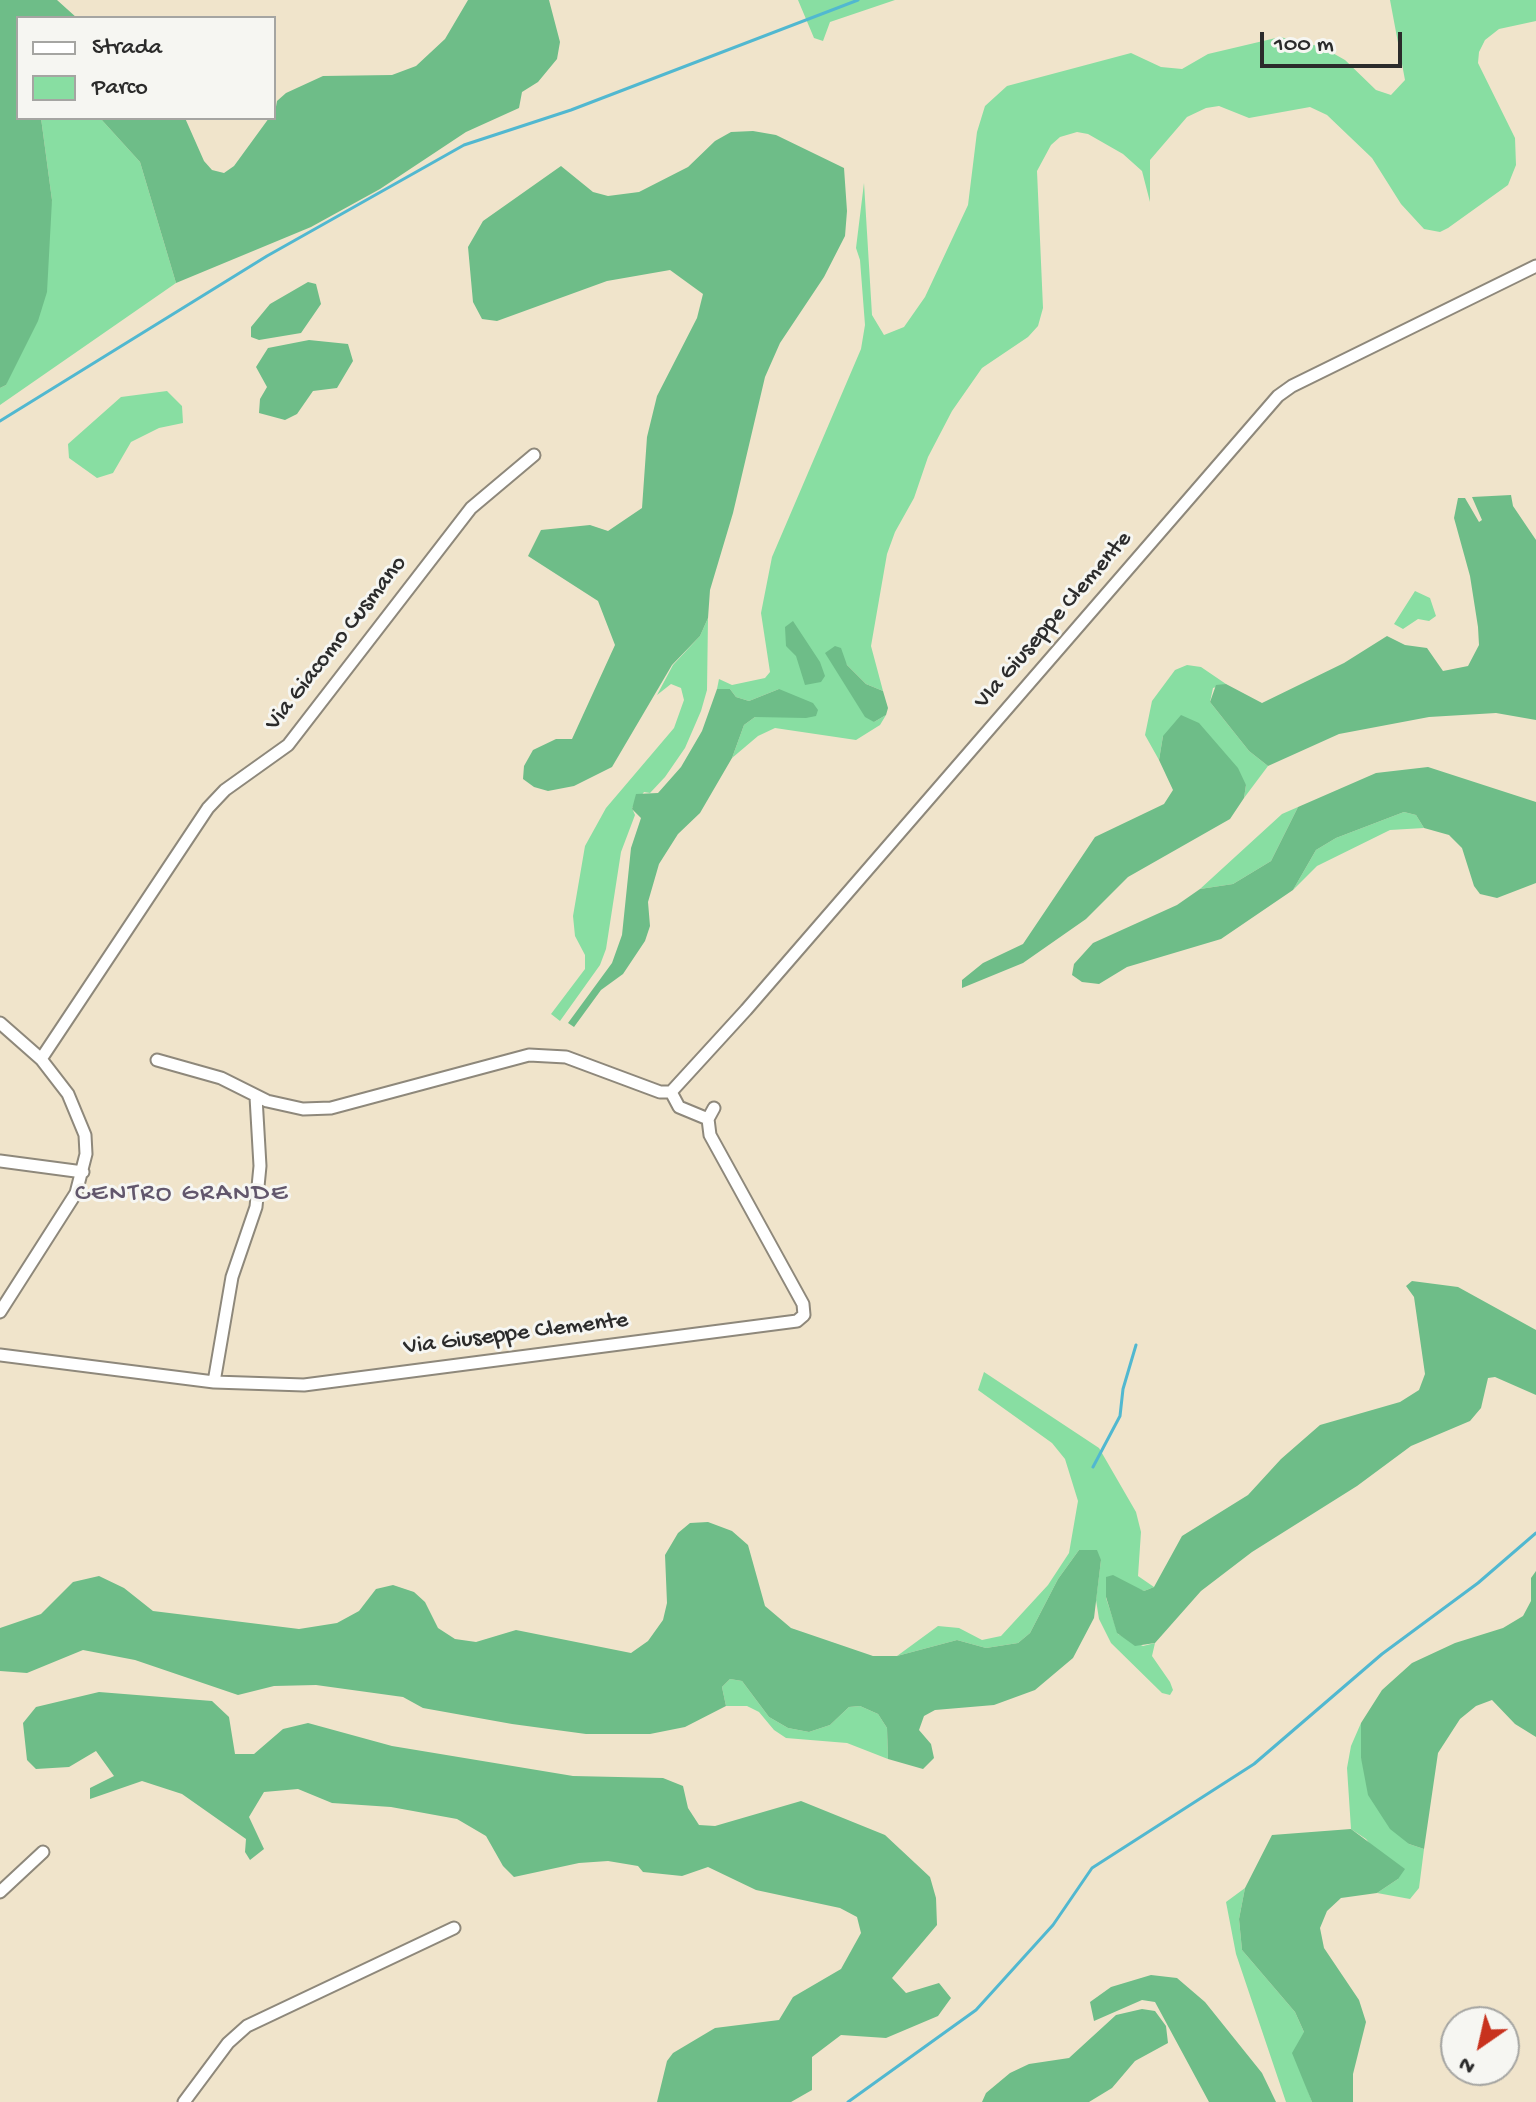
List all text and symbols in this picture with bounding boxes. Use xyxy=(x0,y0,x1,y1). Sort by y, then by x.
legend xyxy=(16,16,276,120)
scale bar xyxy=(1264,16,1406,66)
text: 100 m xyxy=(1274,31,1334,60)
text: Strada xyxy=(92,34,162,63)
text: Parco xyxy=(92,74,148,103)
street label: VIa Giuseppe Clemente xyxy=(969,526,1139,716)
street label: Via Giacomo Cusmano xyxy=(260,551,414,737)
district label: CENTRO GRANDE xyxy=(75,1179,289,1211)
street label: Via Giuseppe Clemente xyxy=(402,1307,630,1363)
north arrow xyxy=(1440,2006,1520,2086)
text: N xyxy=(1454,2049,1481,2079)

